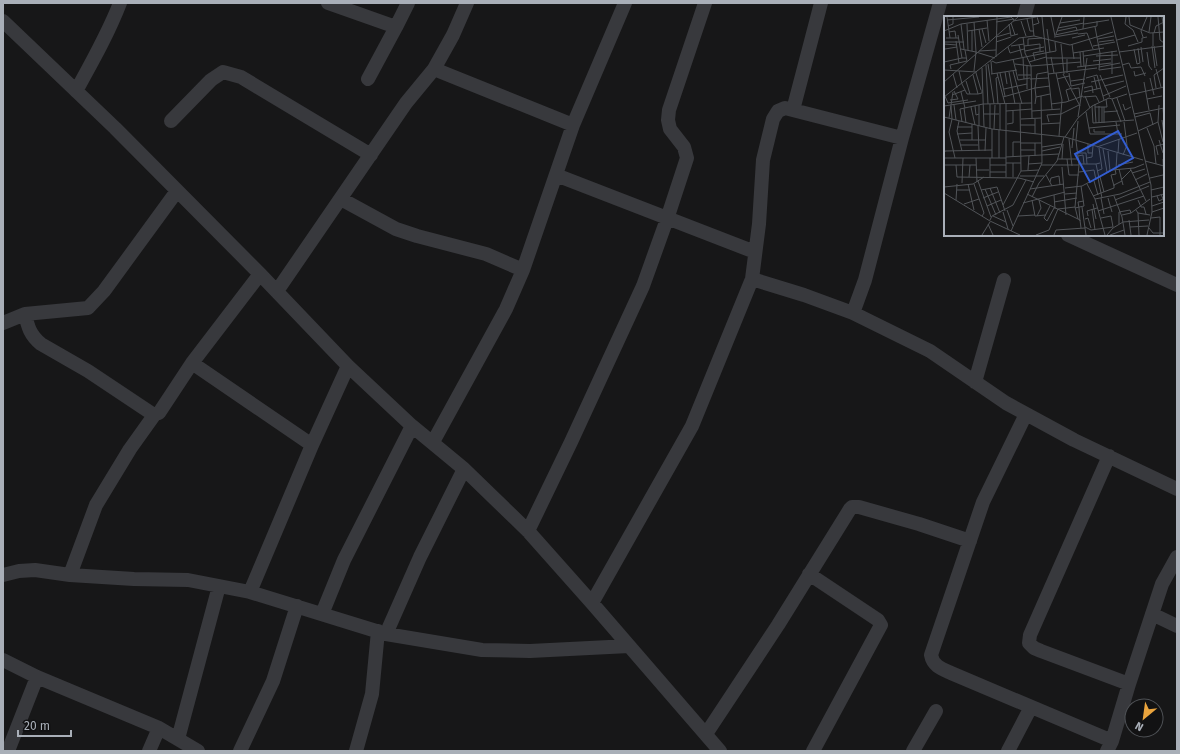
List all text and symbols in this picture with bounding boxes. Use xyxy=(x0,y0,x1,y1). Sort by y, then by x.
inset map xyxy=(944,16,1164,236)
north arrow xyxy=(1124,698,1164,738)
scale bar xyxy=(18,712,71,738)
text: 20 m xyxy=(24,719,50,733)
text: N xyxy=(1133,719,1146,734)

